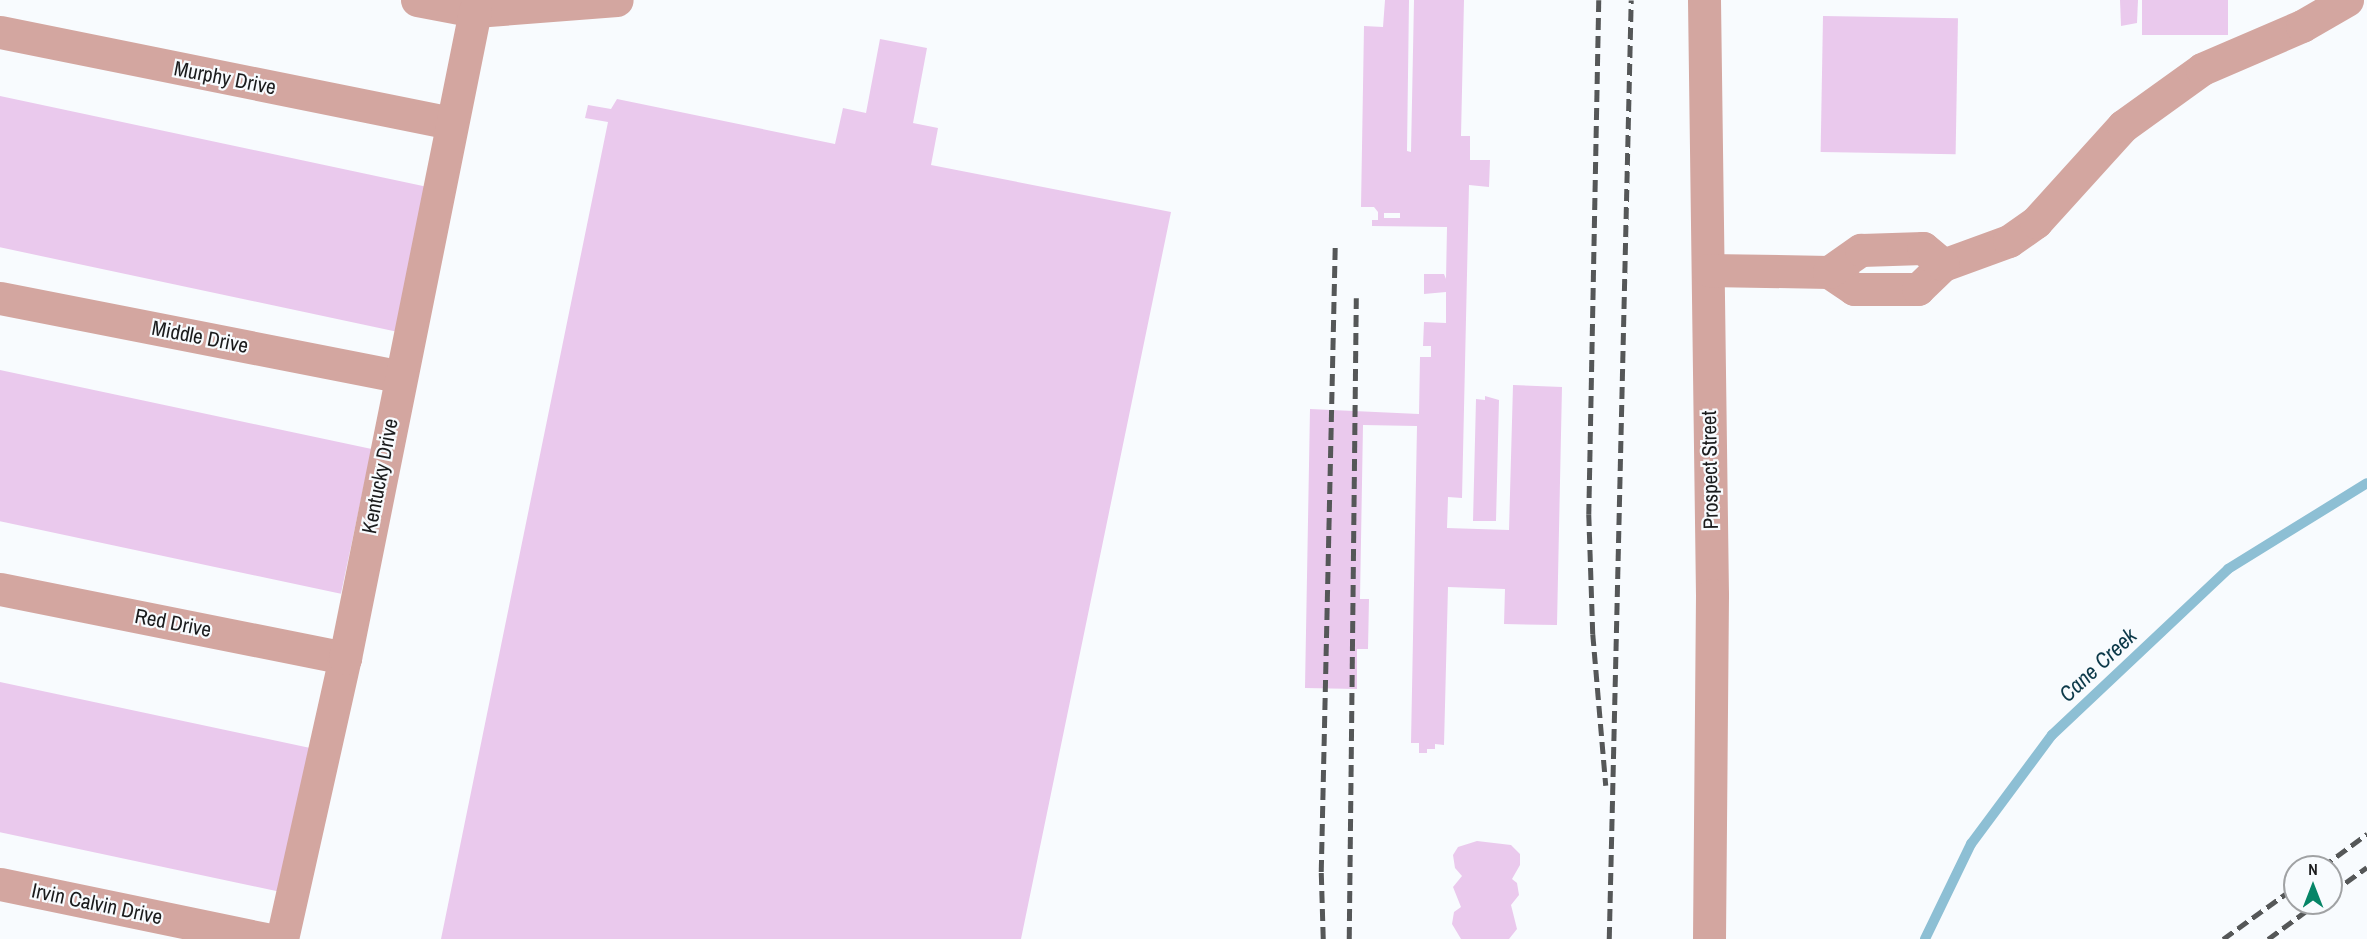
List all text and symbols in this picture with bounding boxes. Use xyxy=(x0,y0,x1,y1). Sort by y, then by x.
street label: Murphy Drive xyxy=(172,56,278,100)
street label: Middle Drive xyxy=(150,315,250,359)
street label: Prospect Street xyxy=(1696,410,1724,530)
street label: Kentucky Drive xyxy=(356,416,404,536)
street label: Red Drive xyxy=(133,603,213,643)
water label: Cane Creek xyxy=(2054,623,2142,707)
north arrow xyxy=(2283,855,2343,915)
text: N xyxy=(2308,858,2318,880)
street label: Irvin Calvin Drive xyxy=(29,878,165,930)

